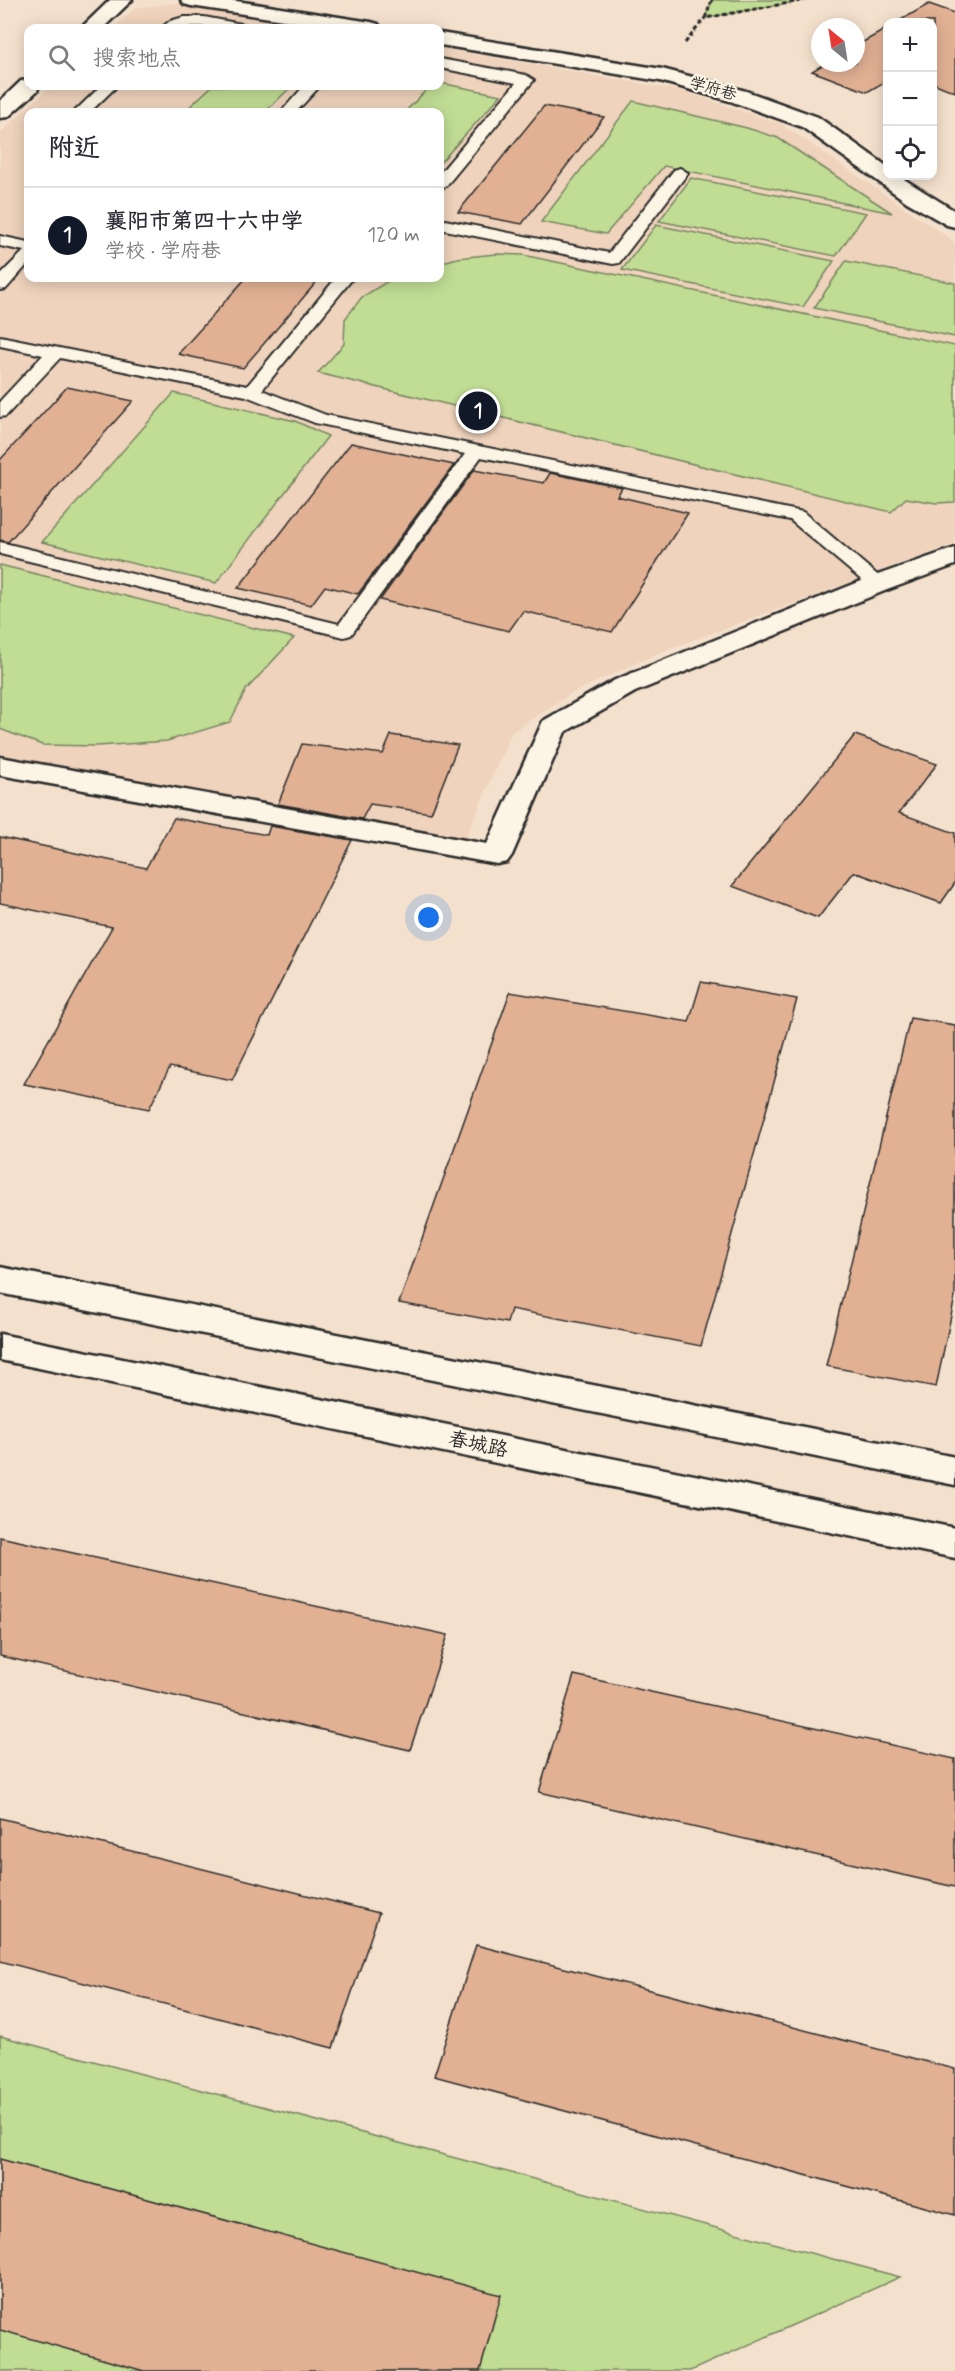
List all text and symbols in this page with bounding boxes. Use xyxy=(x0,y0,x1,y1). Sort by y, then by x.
north arrow xyxy=(811,18,865,72)
map controls xyxy=(883,18,937,180)
button: + xyxy=(883,18,937,72)
search box xyxy=(24,24,444,90)
icon: search xyxy=(45,41,78,74)
text: 搜索地点 xyxy=(93,45,181,73)
street label: 学府巷 xyxy=(687,72,739,106)
button: − xyxy=(883,72,937,126)
button: locate xyxy=(883,126,937,180)
text: 附近 xyxy=(48,132,100,166)
text: 襄阳市第四十六中学 xyxy=(105,208,303,236)
text: 1 xyxy=(63,222,72,249)
text: 120 m xyxy=(367,222,420,249)
text: 学校 · 学府巷 xyxy=(105,238,220,265)
pin: 1 xyxy=(458,388,498,434)
your location xyxy=(414,903,443,932)
street label: 春城路 xyxy=(446,1426,511,1465)

